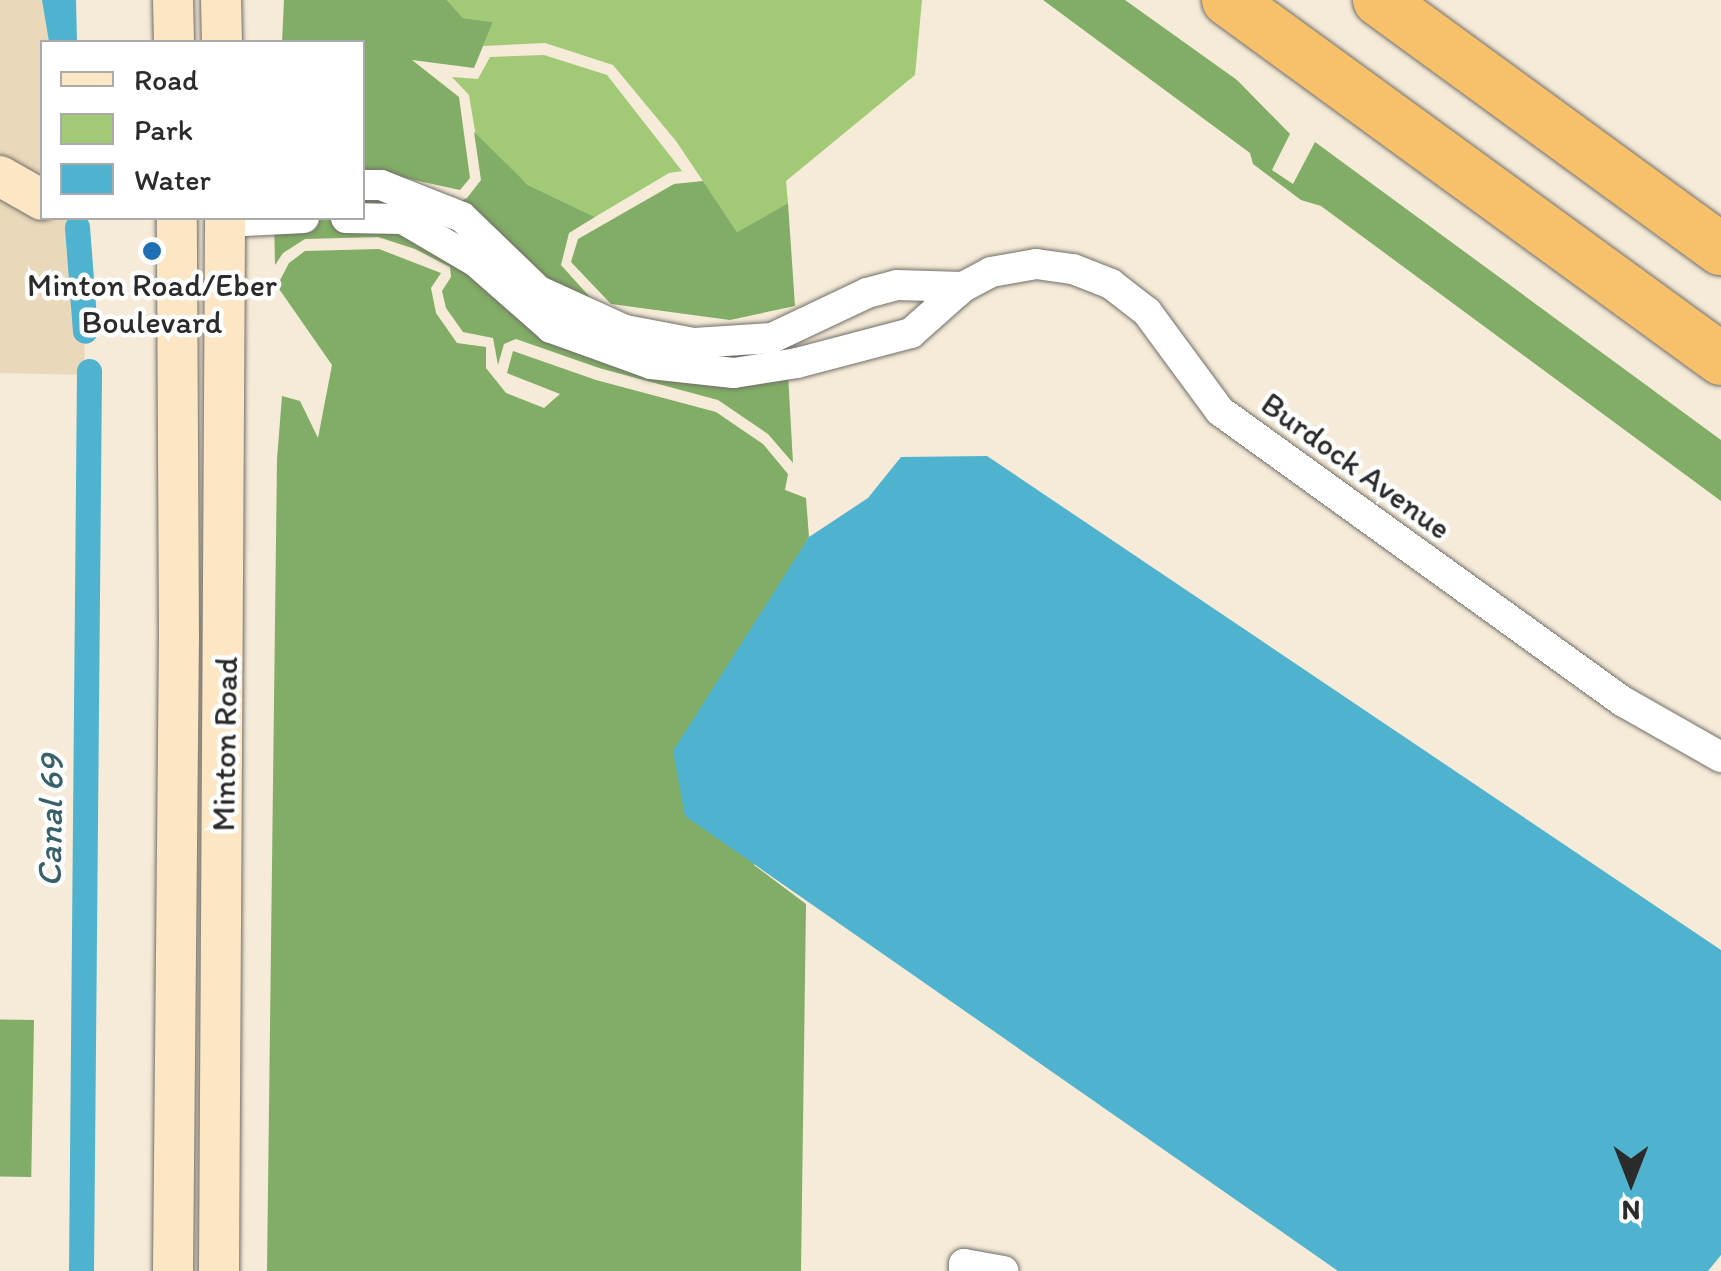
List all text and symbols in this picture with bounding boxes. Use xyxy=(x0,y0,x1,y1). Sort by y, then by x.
legend xyxy=(40,40,365,220)
text: Road xyxy=(134,61,199,98)
text: Park xyxy=(134,111,193,148)
text: Water xyxy=(134,161,211,198)
marker: Minton Road/Eber Boulevard xyxy=(141,240,163,262)
place label: Minton Road/Eber Boulevard xyxy=(27,267,277,342)
street label: Burdock Avenue xyxy=(1254,385,1458,547)
street label: Minton Road xyxy=(204,657,246,831)
water label: Canal 69 xyxy=(28,754,72,888)
north arrow xyxy=(1581,1131,1681,1231)
text: N xyxy=(1622,1194,1640,1228)

